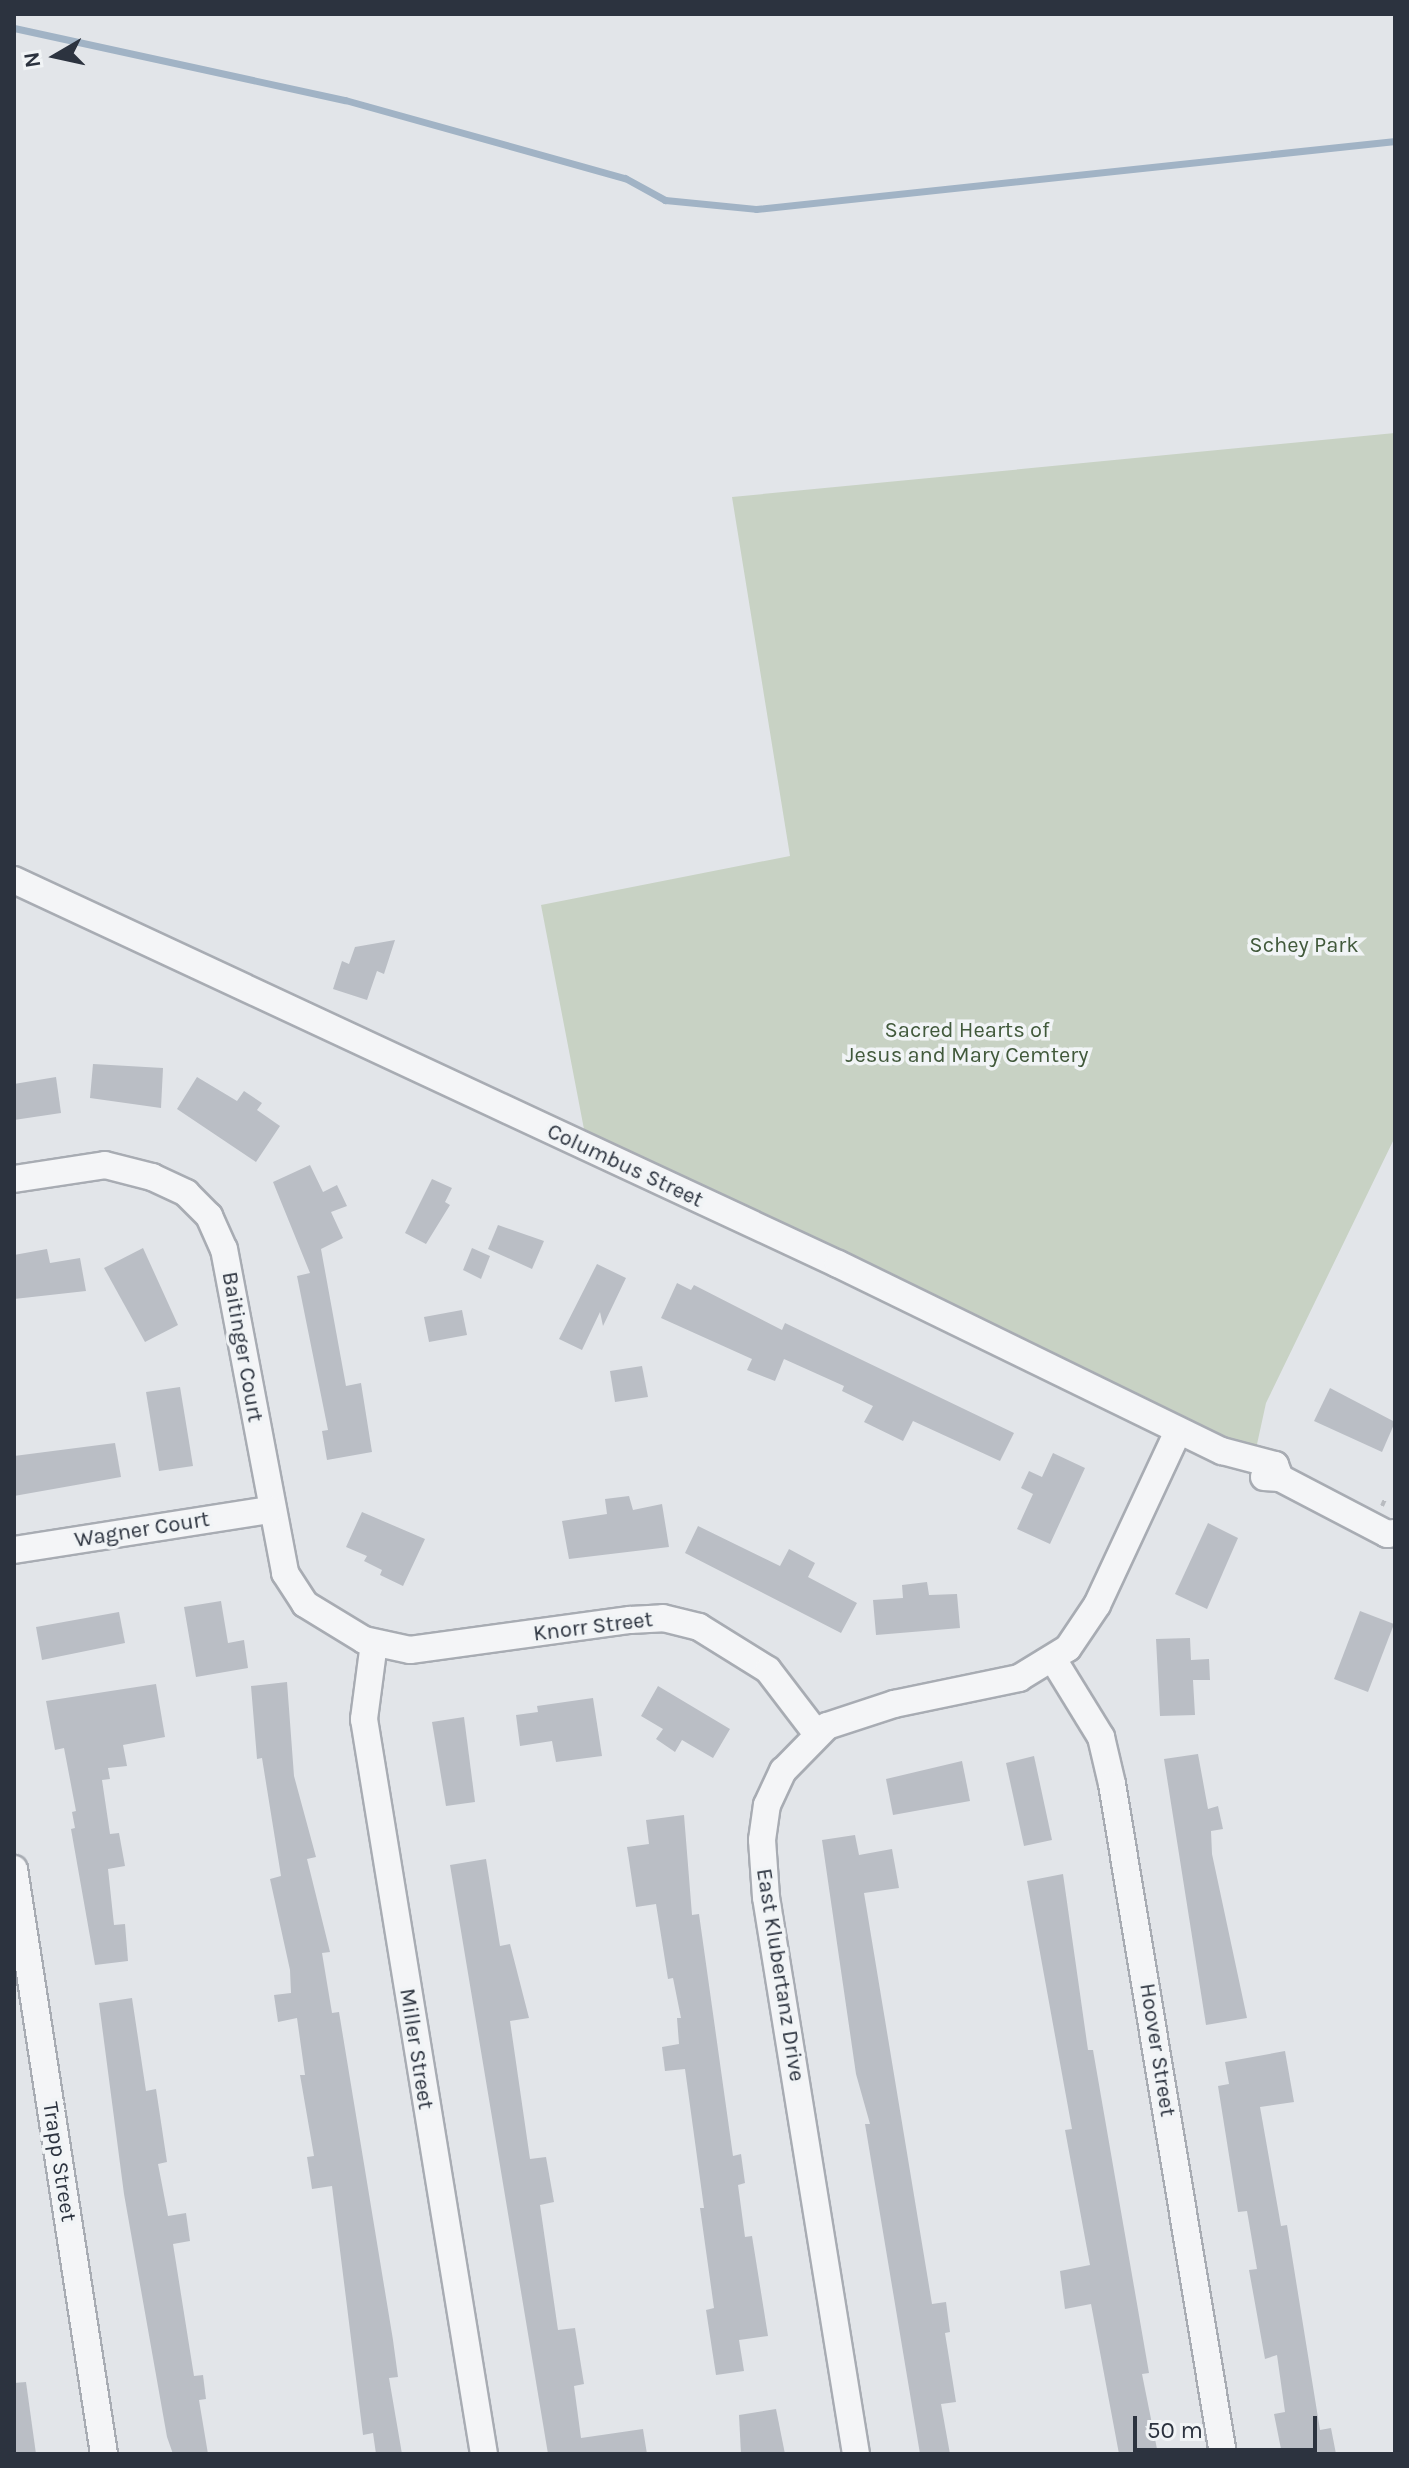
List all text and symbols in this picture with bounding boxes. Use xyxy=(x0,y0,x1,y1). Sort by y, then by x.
north arrow xyxy=(16,16,96,96)
text: N xyxy=(18,50,46,70)
park label: Schey Park xyxy=(1249,933,1359,959)
park label: Sacred Hearts of Jesus and Mary Cemtery xyxy=(846,1017,1088,1068)
street label: Columbus Street xyxy=(543,1118,707,1214)
street label: Baitinger Court xyxy=(216,1270,268,1424)
street label: Wagner Court xyxy=(73,1506,211,1554)
street label: Knorr Street xyxy=(532,1607,654,1647)
street label: East Klubertanz Drive xyxy=(750,1867,810,2083)
street label: Hoover Street xyxy=(1133,1981,1181,2119)
street label: Miller Street xyxy=(393,1987,439,2111)
street label: Trapp Street xyxy=(37,2100,81,2224)
scale bar xyxy=(1137,2400,1321,2450)
text: 50 m xyxy=(1147,2416,1203,2444)

